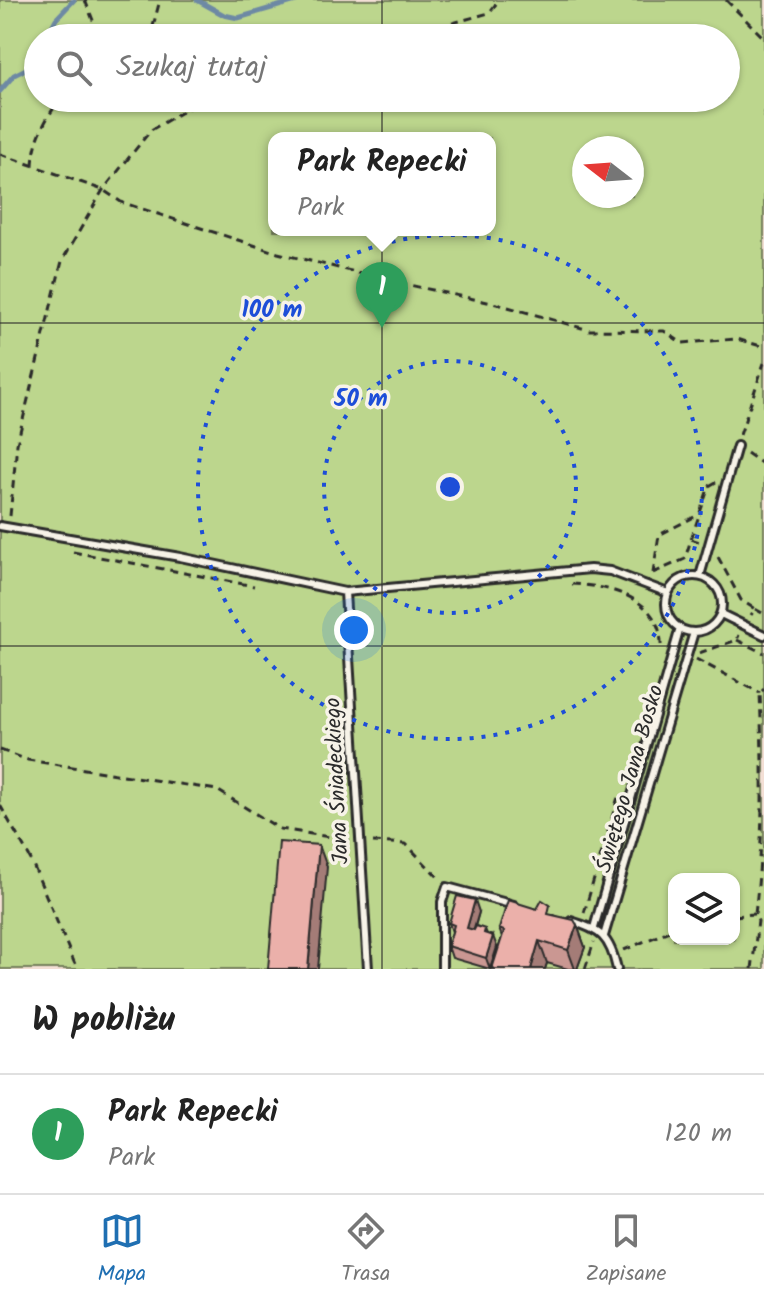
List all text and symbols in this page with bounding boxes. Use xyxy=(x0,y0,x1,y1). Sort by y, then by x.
search box xyxy=(24,24,740,112)
text: Szukaj tutaj xyxy=(116,44,267,92)
icon: search xyxy=(52,46,96,90)
popup xyxy=(268,132,496,236)
north arrow xyxy=(572,136,644,208)
text: Park Repecki xyxy=(297,139,467,187)
text: Park xyxy=(297,187,344,229)
pin: 1 xyxy=(356,262,408,328)
text: 100 m xyxy=(242,291,302,330)
text: 50 m xyxy=(333,380,388,419)
centre of rings xyxy=(436,473,464,501)
your location xyxy=(334,610,374,650)
street label: Świętego Jana Bosko xyxy=(587,681,675,877)
street label: Jana Śniadeckiego xyxy=(316,697,360,865)
map controls xyxy=(668,873,740,945)
button: layers xyxy=(668,873,740,945)
text: W pobliżu xyxy=(32,994,175,1048)
text: Park Repecki xyxy=(108,1089,278,1137)
text: 1 xyxy=(54,1113,62,1155)
text: 120 m xyxy=(665,1113,732,1155)
text: Park xyxy=(108,1137,155,1179)
tab: Mapa xyxy=(98,1209,146,1292)
tab: Trasa xyxy=(341,1209,390,1292)
tab: Zapisane xyxy=(585,1209,666,1292)

